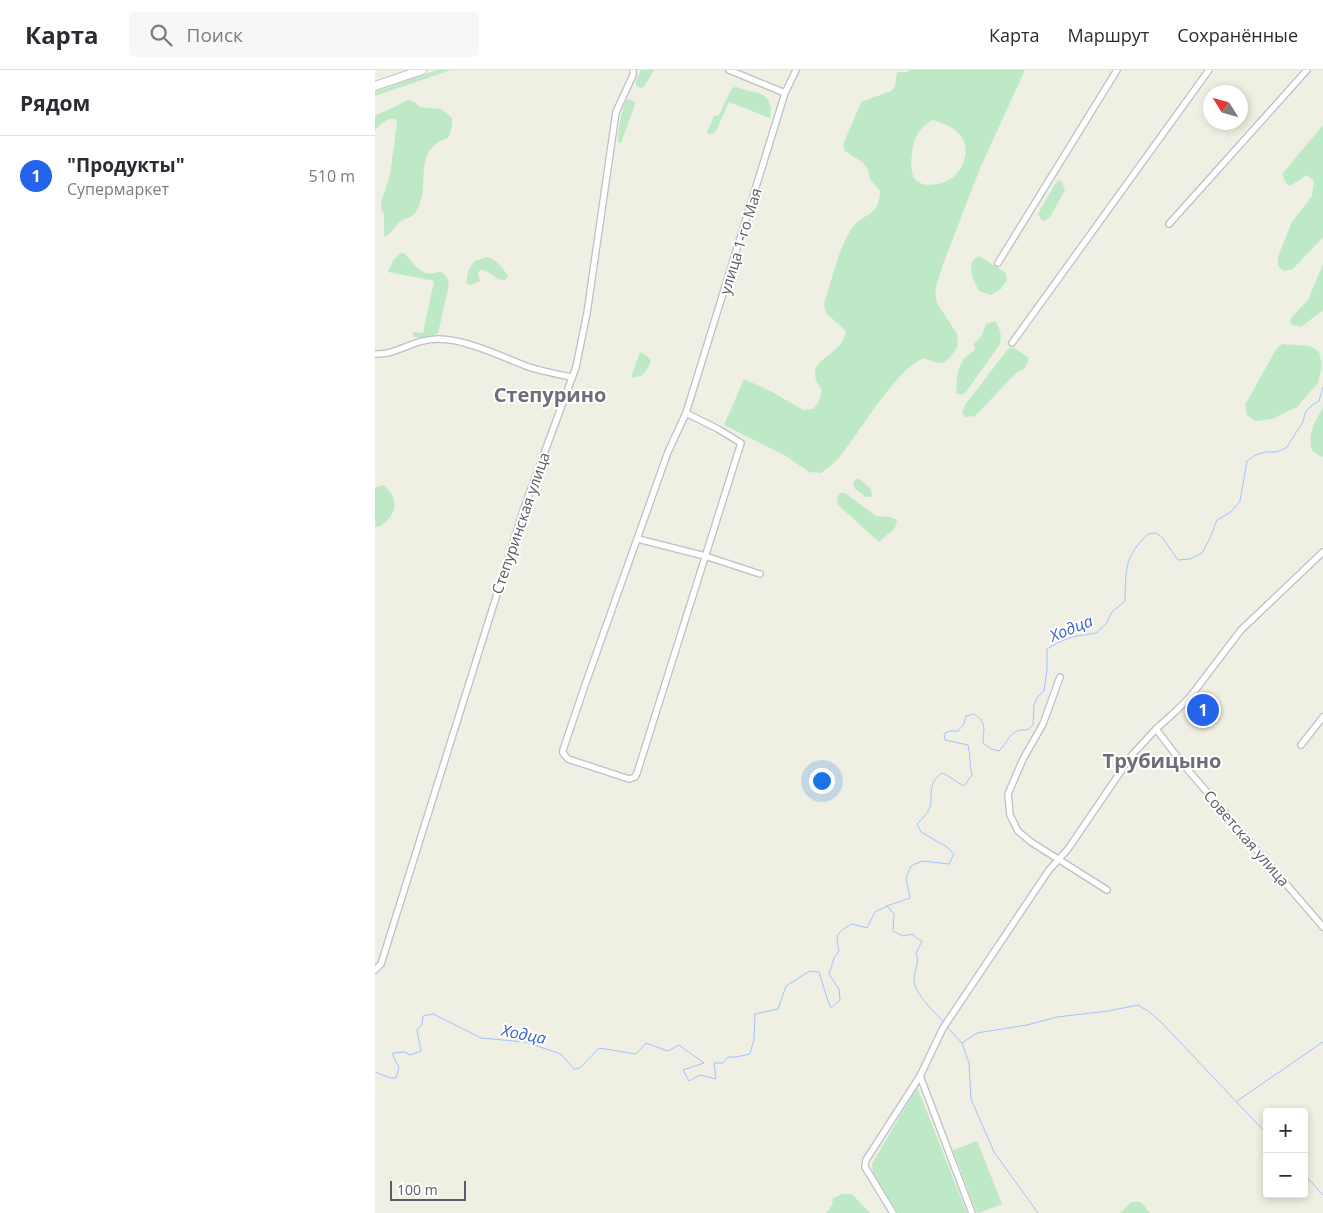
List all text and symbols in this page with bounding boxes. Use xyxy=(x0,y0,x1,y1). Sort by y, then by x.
search box xyxy=(129,12,479,57)
text: Карта xyxy=(25,18,99,51)
icon: search xyxy=(147,21,175,49)
text: Поиск xyxy=(187,22,243,48)
text: Карта xyxy=(989,23,1039,47)
text: Маршрут xyxy=(1067,23,1149,47)
text: Сохранённые xyxy=(1177,23,1298,47)
north arrow xyxy=(1203,85,1248,130)
text: Рядом xyxy=(20,89,90,117)
text: "Продукты" xyxy=(67,152,185,178)
text: 1 xyxy=(31,165,41,187)
text: 510 m xyxy=(309,165,355,187)
text: Супермаркет xyxy=(67,178,169,200)
street label: улица 1-го Мая xyxy=(714,185,766,297)
district label: Степурино xyxy=(494,381,606,408)
street label: Степуринская улица xyxy=(486,449,554,597)
water label: Ходца xyxy=(1045,609,1096,647)
pin: 1 xyxy=(1187,691,1219,729)
district label: Трубицыно xyxy=(1103,747,1221,774)
your location xyxy=(809,768,835,794)
street label: Советская улица xyxy=(1200,786,1294,890)
water label: Ходца xyxy=(499,1019,548,1049)
map controls xyxy=(1263,1108,1308,1198)
button: + xyxy=(1263,1108,1308,1153)
button: − xyxy=(1263,1153,1308,1198)
scale bar xyxy=(390,1178,466,1201)
text: 100 m xyxy=(397,1180,438,1199)

